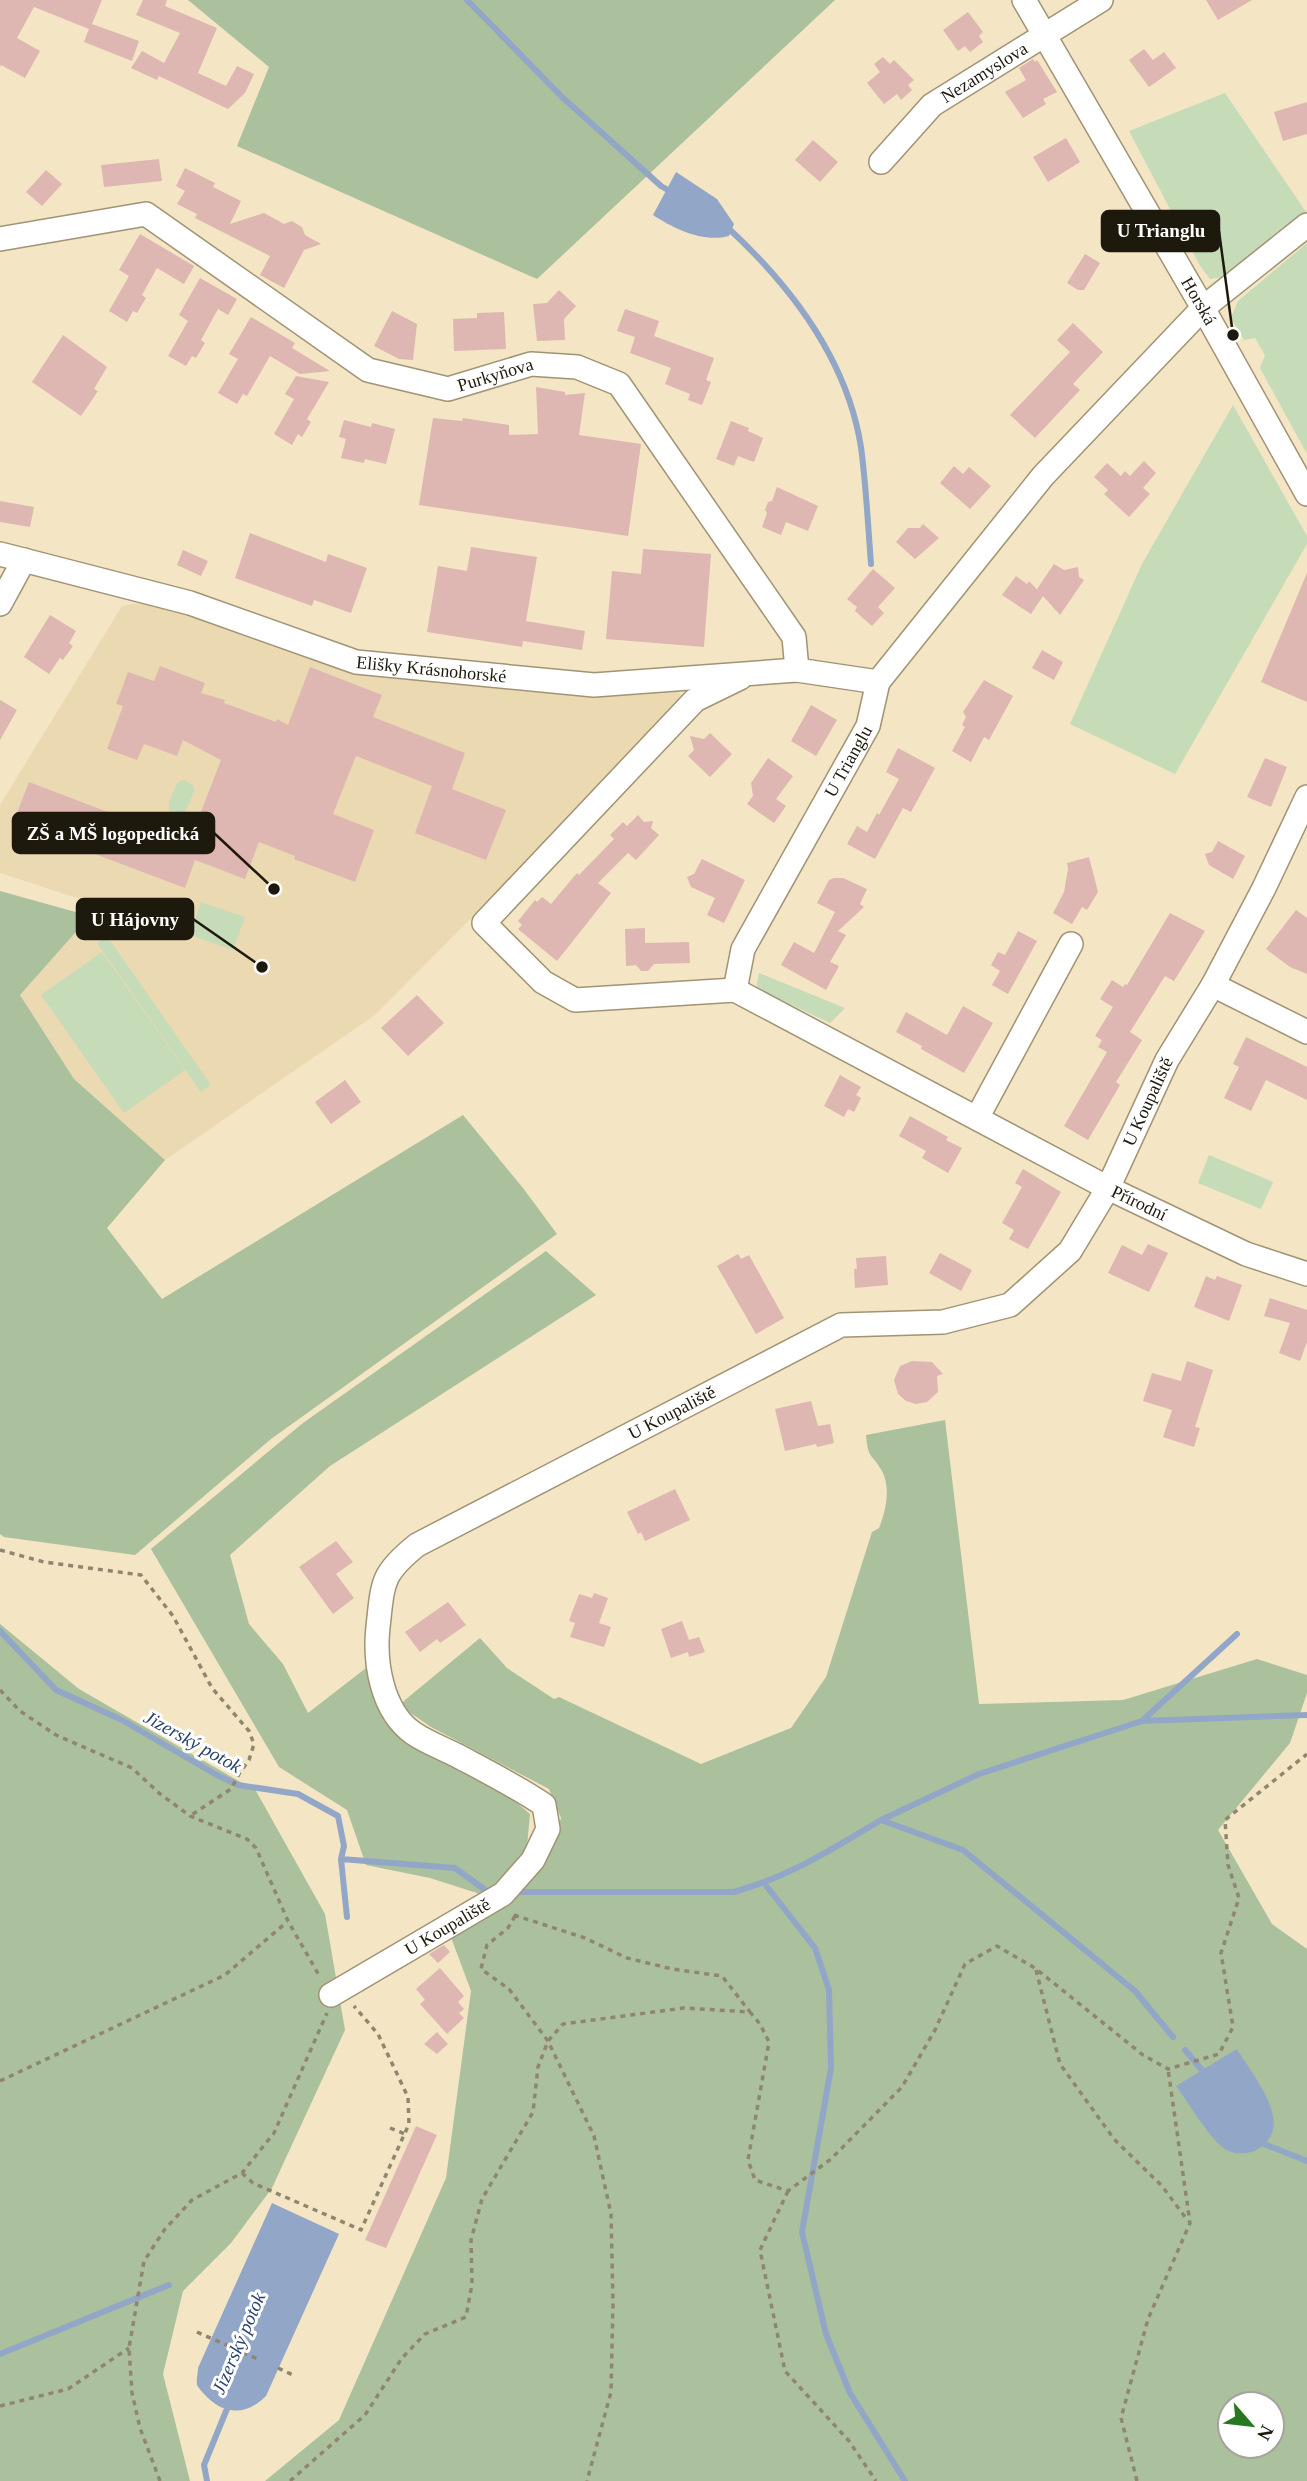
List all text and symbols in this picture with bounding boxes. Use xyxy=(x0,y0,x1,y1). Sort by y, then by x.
street label: Nezamyslova xyxy=(937,38,1031,107)
callout: U Trianglu xyxy=(1102,211,1219,251)
text: U Trianglu xyxy=(1117,220,1206,241)
street label: Horská xyxy=(1177,273,1220,328)
street label: Purkyňova xyxy=(455,354,535,396)
street label: Elišky Krásnohorské xyxy=(355,652,507,686)
street label: U Trianglu xyxy=(820,722,876,800)
callout: ZŠ a MŠ logopedická xyxy=(13,813,214,853)
text: ZŠ a MŠ logopedická xyxy=(27,823,200,844)
callout: U Hájovny xyxy=(77,899,193,939)
text: U Hájovny xyxy=(91,909,180,930)
street label: U Koupaliště xyxy=(1119,1054,1177,1149)
street label: Přírodní xyxy=(1108,1181,1170,1225)
street label: U Koupaliště xyxy=(625,1382,719,1444)
water label: Jizerský potok xyxy=(140,1706,246,1777)
street label: U Koupaliště xyxy=(401,1894,494,1959)
water label: Jizerský potok xyxy=(208,2289,269,2397)
north arrow xyxy=(1216,2390,1286,2460)
text: N xyxy=(1253,2422,1278,2444)

